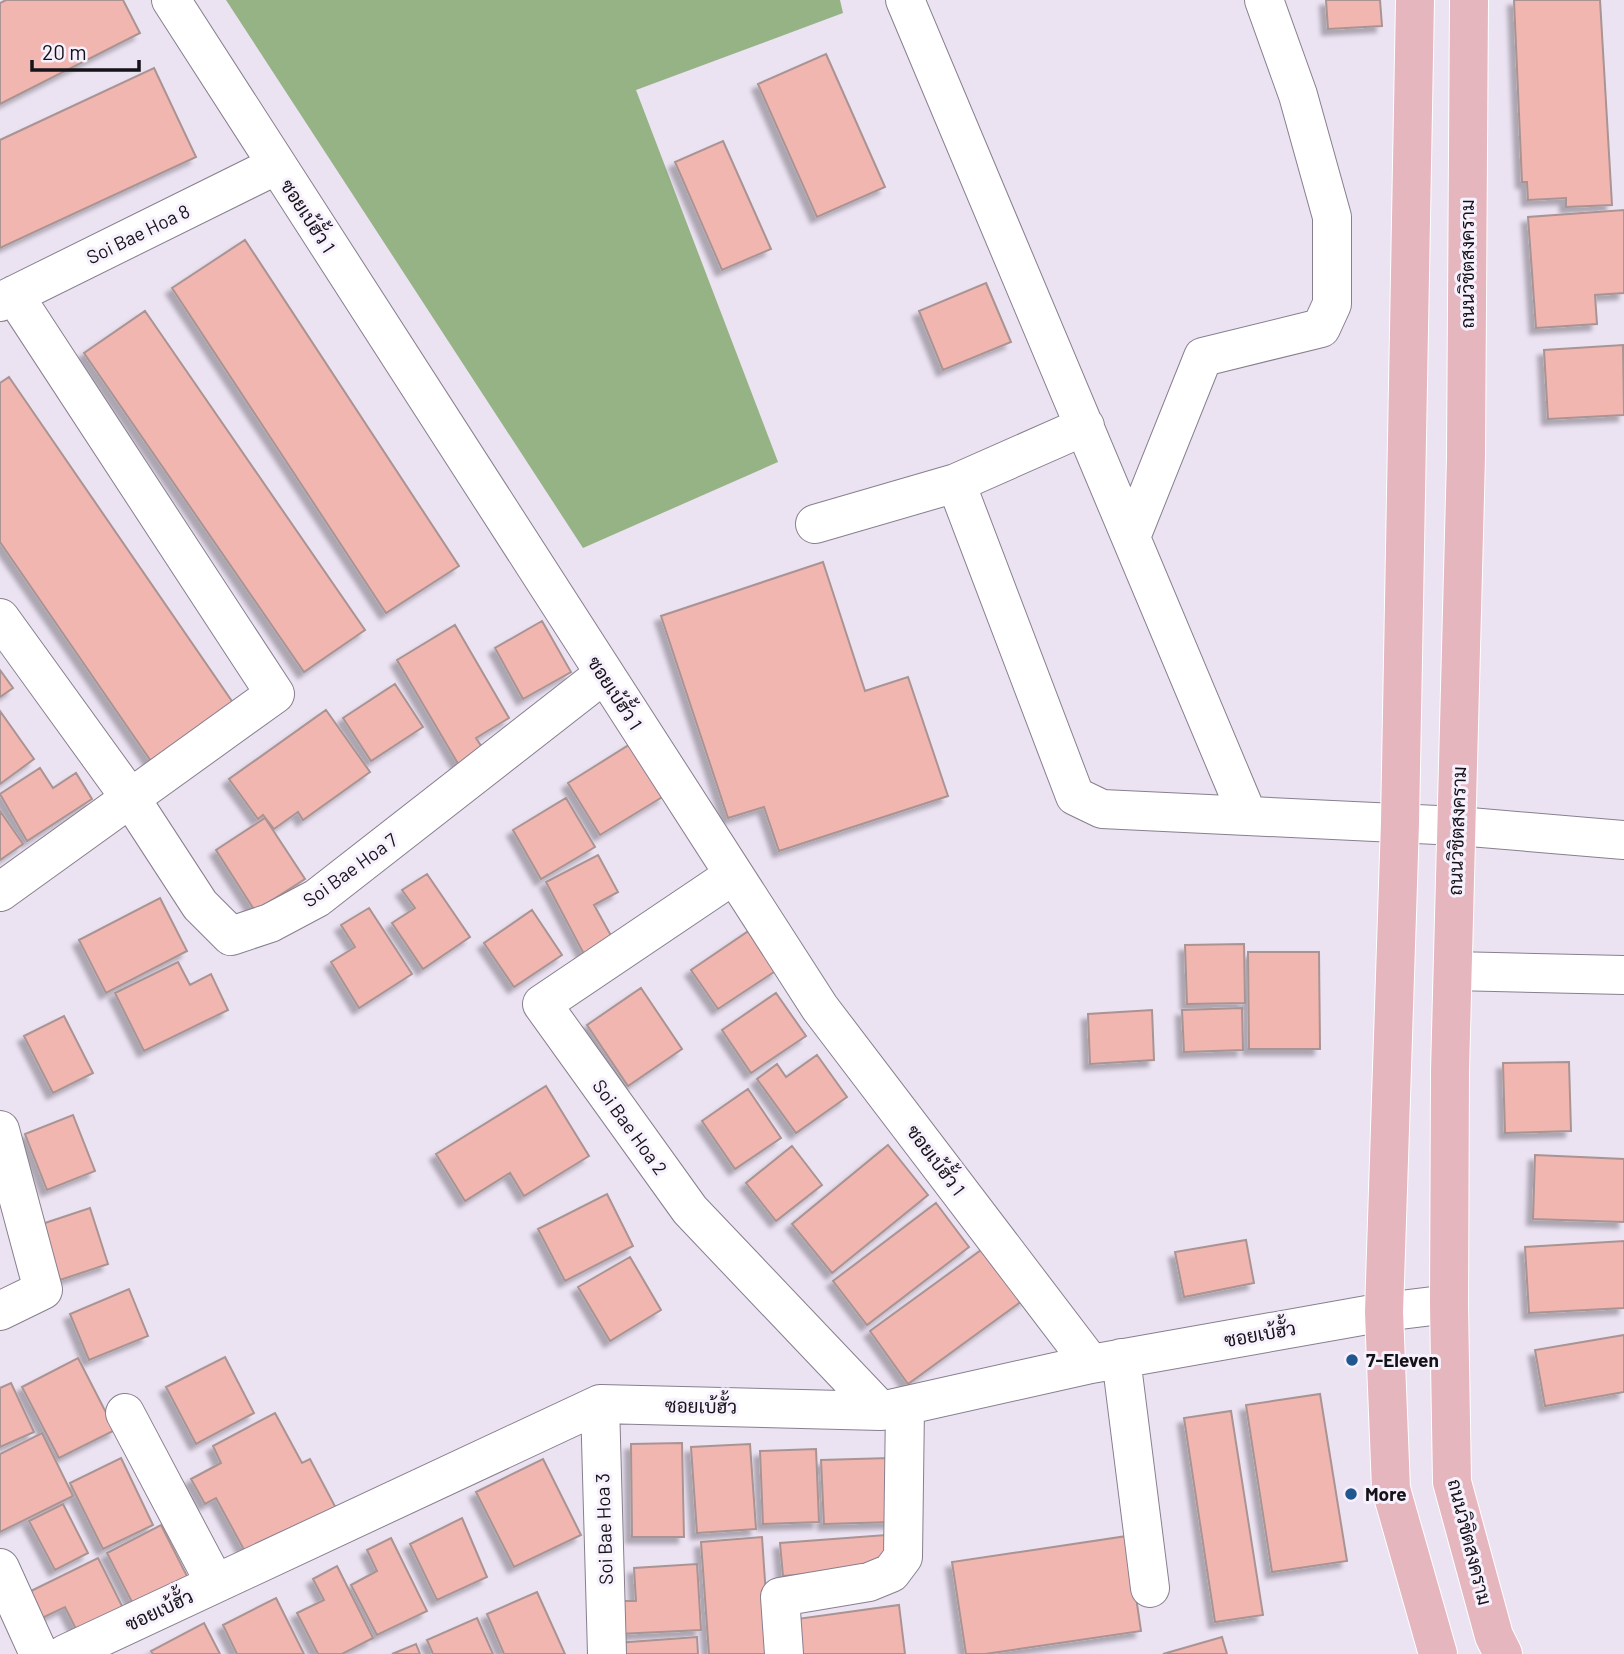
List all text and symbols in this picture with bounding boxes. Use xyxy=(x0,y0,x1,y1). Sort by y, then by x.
scale bar xyxy=(32,28,138,72)
text: 20 m xyxy=(42,39,87,64)
street label: ซอยเบ้ฮั้ว 1 xyxy=(276,172,345,257)
street label: Soi Bae Hoa 8 xyxy=(83,199,193,268)
street label: ถนนวิชิตสงคราม xyxy=(1455,199,1478,329)
street label: ซอยเบ้ฮั้ว 1 xyxy=(583,649,652,734)
street label: ถนนวิชิตสงคราม xyxy=(1443,766,1470,896)
street label: Soi Bae Hoa 7 xyxy=(298,828,401,911)
street label: Soi Bae Hoa 2 xyxy=(588,1075,673,1179)
street label: ซอยเบ้ฮั้ว 1 xyxy=(902,1116,975,1200)
street label: ซอยเบ้ฮั้ว xyxy=(1221,1311,1298,1351)
place label: 7-Eleven xyxy=(1366,1348,1439,1371)
marker: 7-Eleven xyxy=(1344,1352,1360,1368)
street label: ซอยเบ้ฮั้ว xyxy=(665,1388,737,1418)
street label: Soi Bae Hoa 3 xyxy=(590,1473,617,1585)
street label: ถนนวิชิตสงคราม xyxy=(1444,1476,1497,1607)
place label: More xyxy=(1365,1482,1407,1505)
marker: More xyxy=(1343,1486,1359,1502)
street label: ซอยเบ้ฮั้ว xyxy=(119,1579,196,1635)

